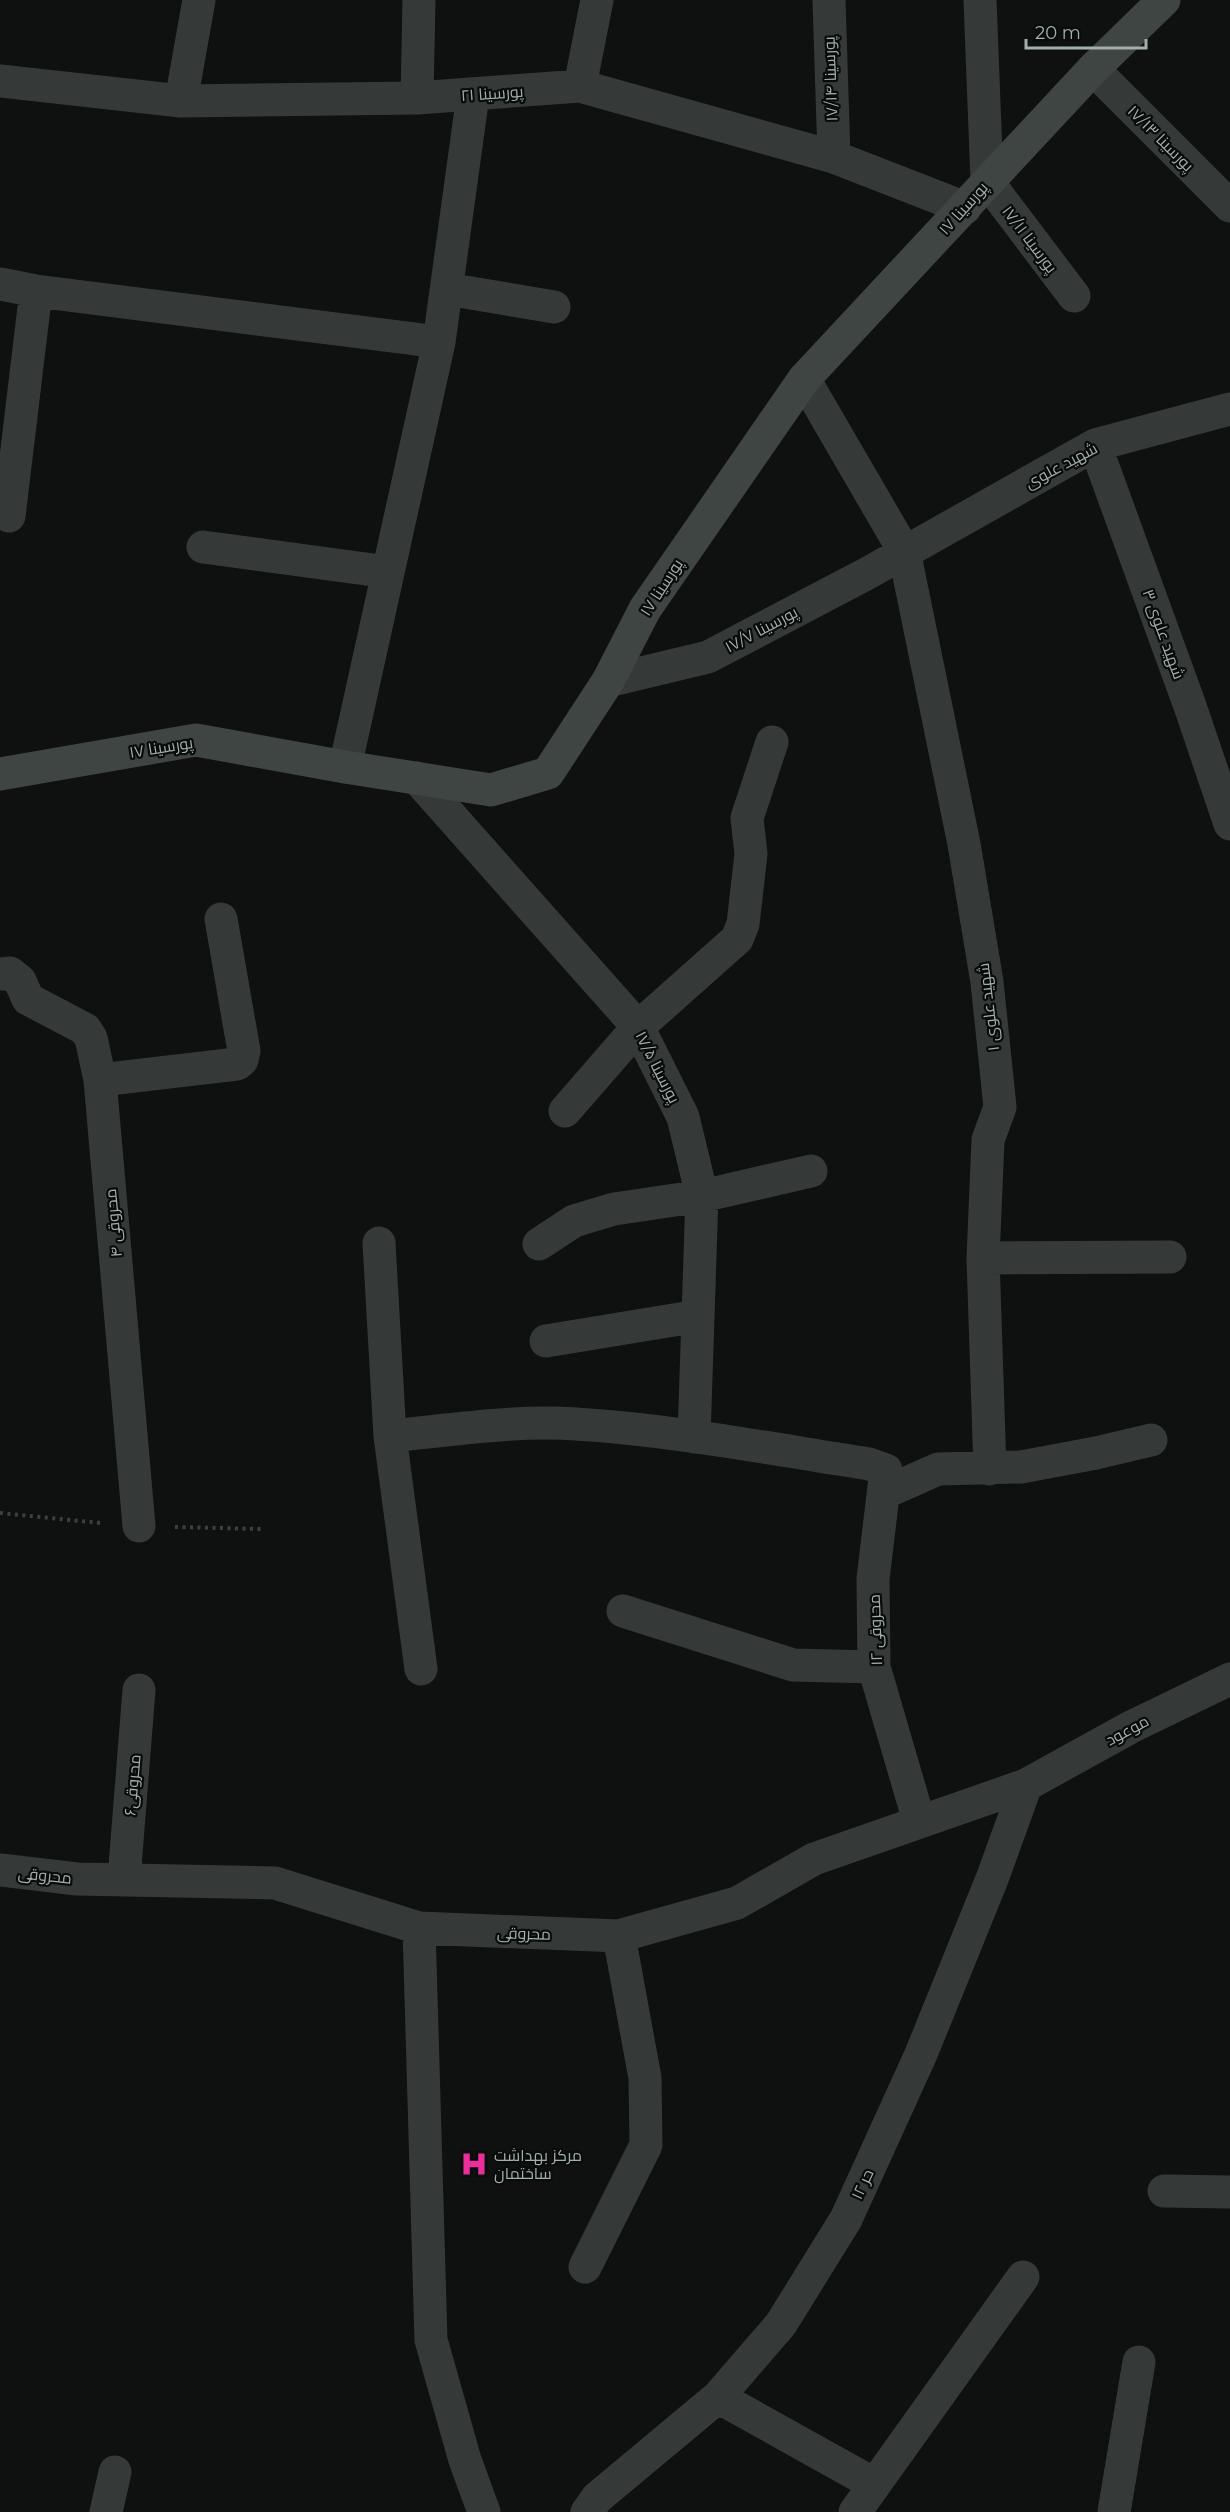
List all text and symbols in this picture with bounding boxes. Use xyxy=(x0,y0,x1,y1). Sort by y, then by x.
scale bar xyxy=(1026,12,1146,50)
text: 20 m xyxy=(1035,22,1081,44)
street label: پورسینا ۱۷/۱۴ xyxy=(819,35,843,122)
street label: پورسینا ۲۱ xyxy=(460,82,525,107)
street label: پورسینا ۱۷/۱۳ xyxy=(1122,101,1198,177)
street label: پورسینا ۱۷ xyxy=(935,178,994,240)
street label: پورسینا ۱۷/۱۱ xyxy=(997,202,1062,279)
street label: شهید علوی xyxy=(1022,438,1101,493)
street label: پورسینا ۱۷ xyxy=(636,555,689,620)
street label: شهید علوی ۳ xyxy=(1138,587,1189,682)
street label: پورسینا ۱۷/۷ xyxy=(722,602,802,658)
street label: پورسینا ۱۷ xyxy=(128,733,195,764)
street label: شهید علوی ۱ xyxy=(974,962,1004,1052)
street label: پورسینا ۱۷/۵ xyxy=(630,1028,684,1108)
street label: محروقی ۴ xyxy=(101,1188,127,1258)
street label: محروقی ۱۲ xyxy=(865,1594,887,1666)
street label: موعود xyxy=(1102,1711,1152,1750)
street label: محروقی۶ xyxy=(120,1753,146,1817)
street label: محروقی xyxy=(17,1863,73,1889)
street label: محروقی xyxy=(497,1923,551,1945)
place label: مرکز بهداشت ساختمان xyxy=(494,2146,582,2184)
hospital icon: مرکز بهداشت ساختمان xyxy=(459,2149,489,2179)
street label: حر ۱۲ xyxy=(847,2166,878,2202)

